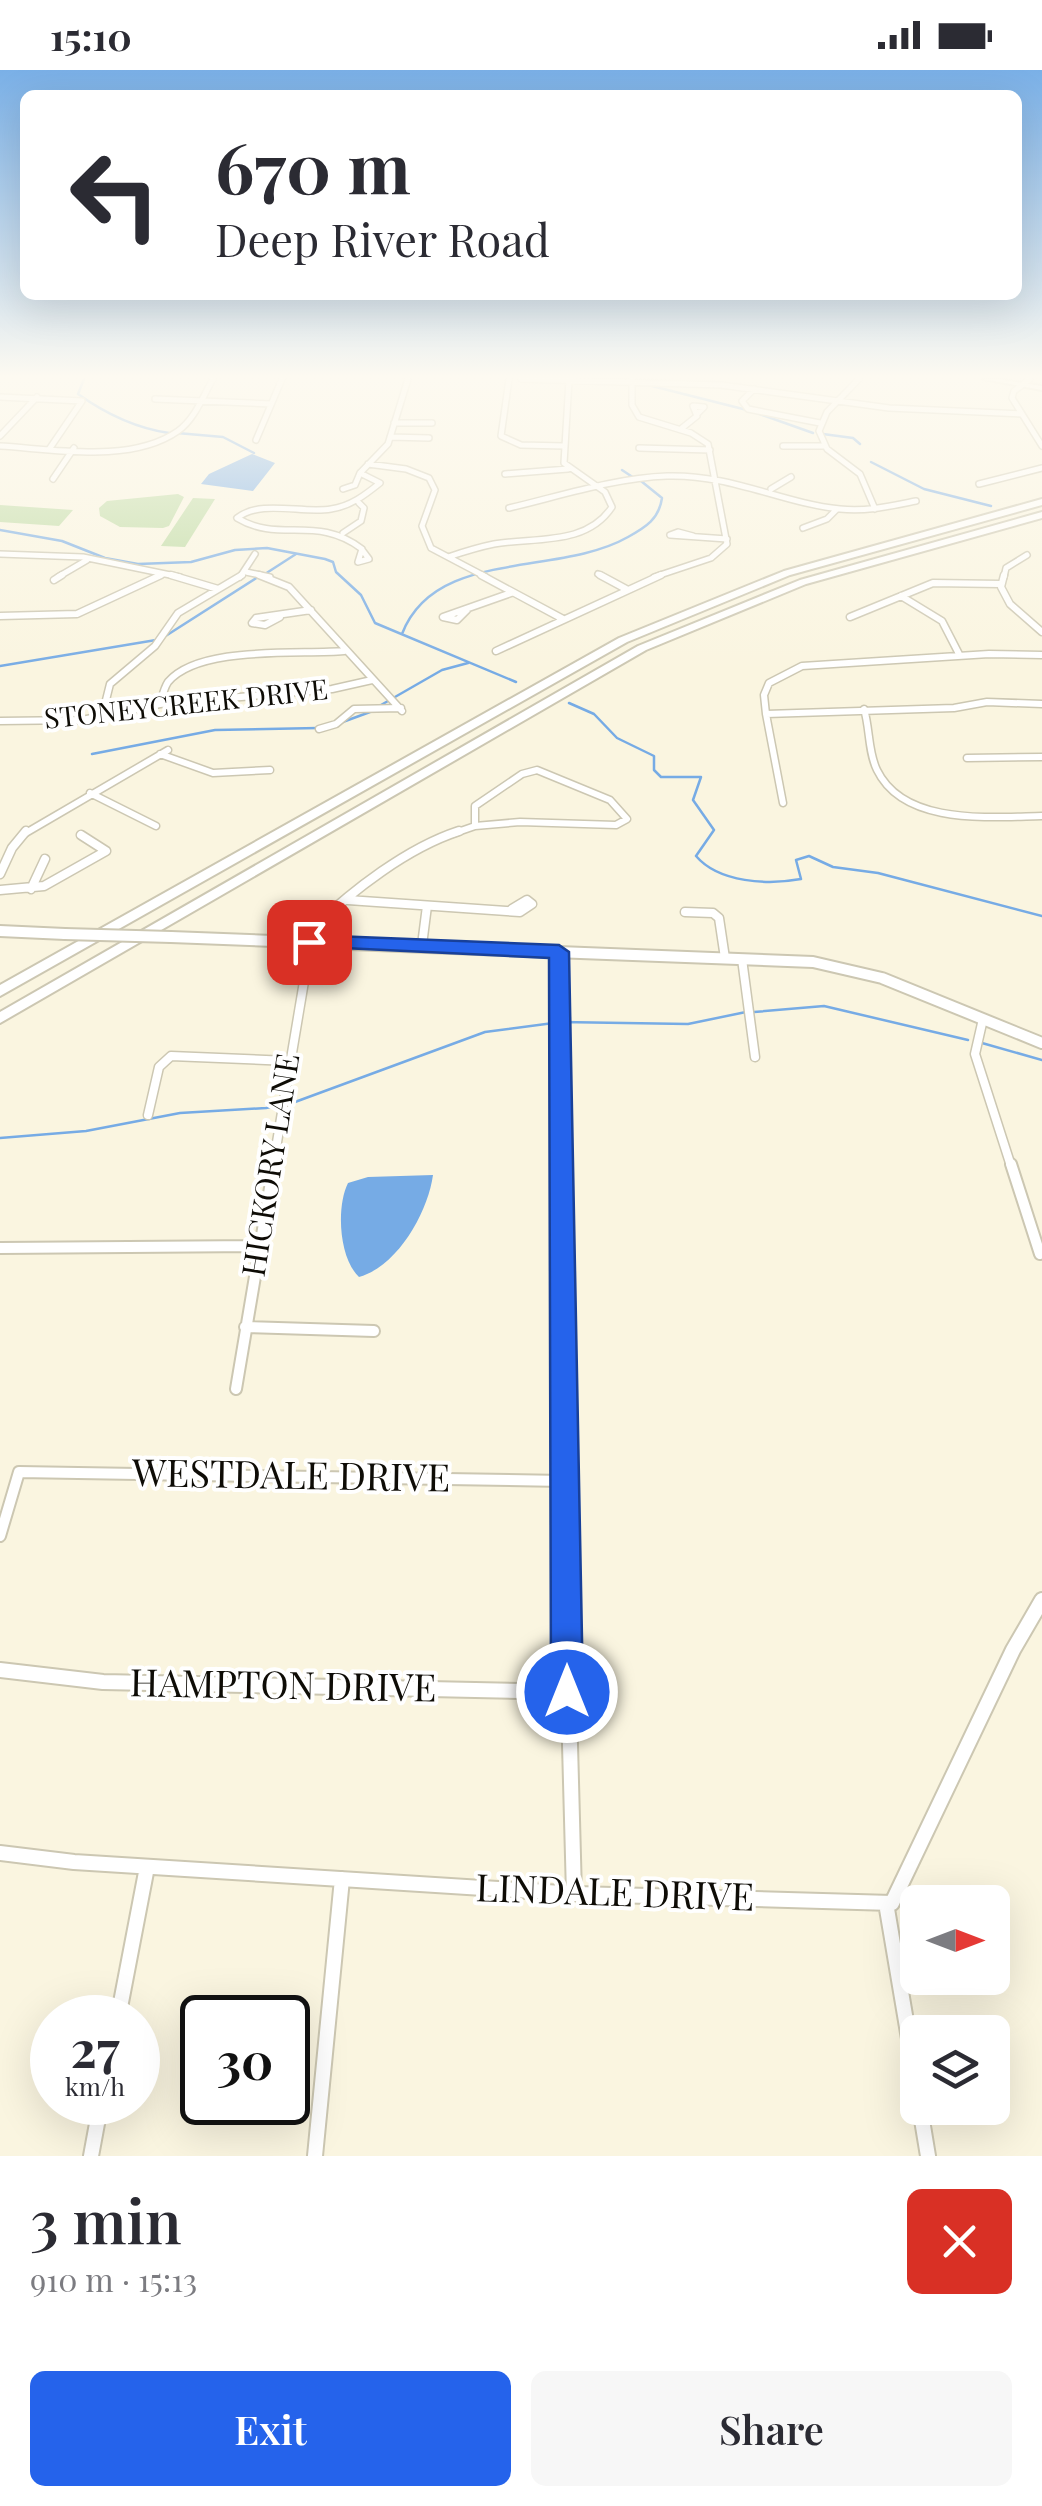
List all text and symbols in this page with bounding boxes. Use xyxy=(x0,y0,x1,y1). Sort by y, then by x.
text: 15:10 xyxy=(50,10,132,61)
text: 670 m xyxy=(215,118,411,212)
icon: left xyxy=(50,130,180,260)
text: Deep River Road xyxy=(215,208,550,268)
street label: STONEYCREEK DRIVE xyxy=(42,669,329,736)
pin xyxy=(267,900,352,985)
icon: arrive xyxy=(282,915,337,970)
street label: HICKORY LANE xyxy=(230,1050,307,1279)
street label: WESTDALE DRIVE xyxy=(131,1445,451,1502)
position arrow xyxy=(515,1640,619,1744)
street label: HAMPTON DRIVE xyxy=(129,1655,437,1712)
street label: LINDALE DRIVE xyxy=(475,1860,755,1921)
north arrow xyxy=(900,1885,1010,1995)
map controls xyxy=(900,1885,1010,2125)
speed limit sign: 30 xyxy=(180,1995,310,2125)
text: 27 xyxy=(71,2014,119,2081)
button: layers xyxy=(900,2015,1010,2125)
text: km/h xyxy=(65,2069,125,2102)
text: 3 min xyxy=(30,2179,182,2259)
button: close xyxy=(907,2189,1012,2294)
text: 910 m · 15:13 xyxy=(30,2257,197,2300)
button: Exit xyxy=(30,2371,511,2486)
button: Share xyxy=(531,2371,1012,2486)

